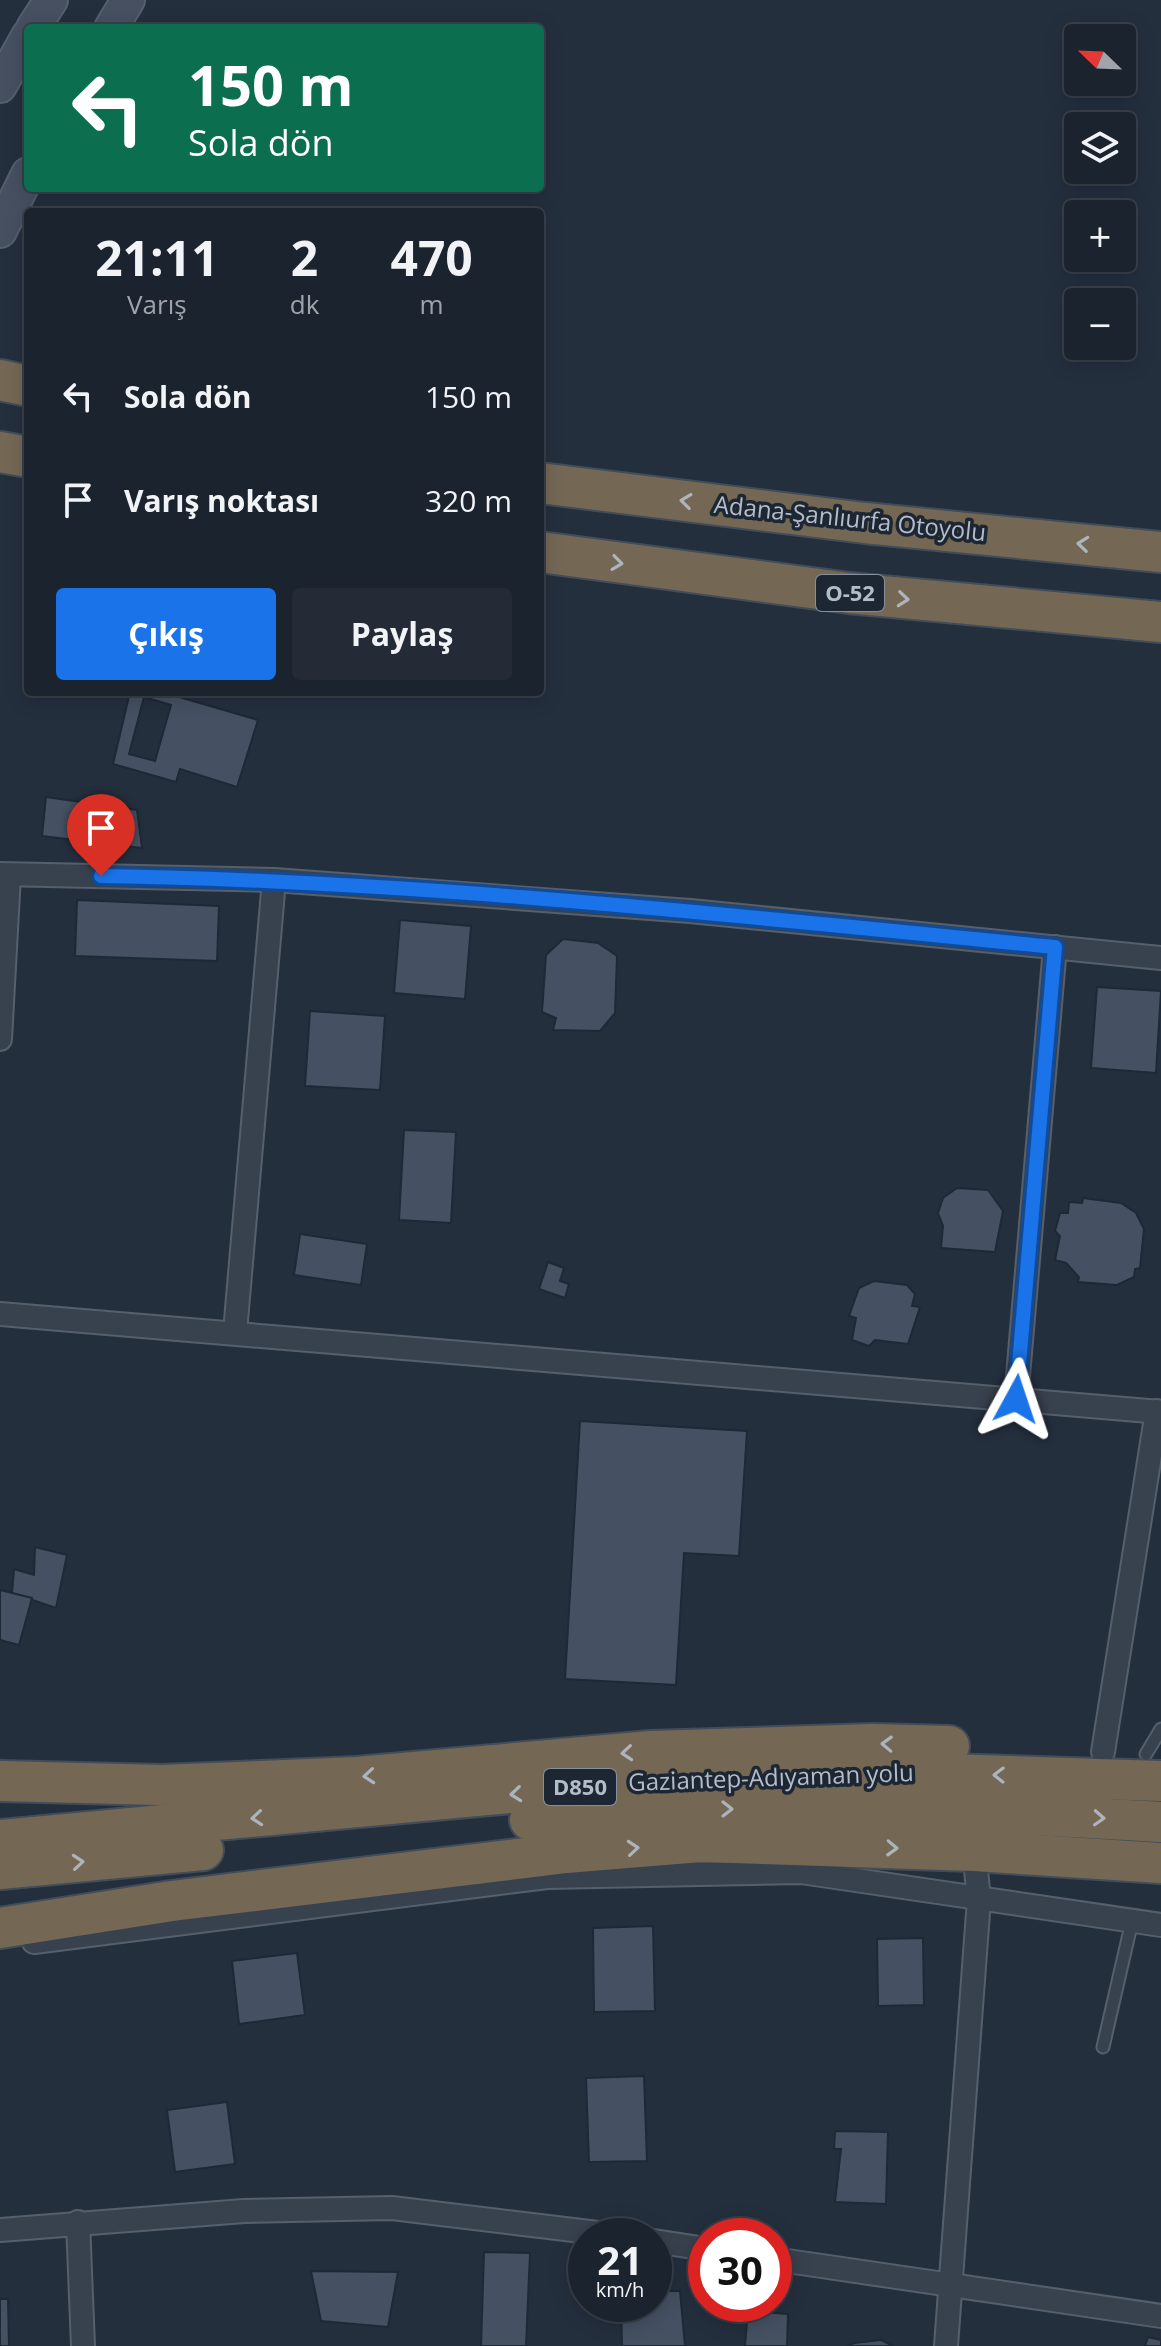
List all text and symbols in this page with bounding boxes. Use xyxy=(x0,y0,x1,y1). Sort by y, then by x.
north arrow xyxy=(1064,24,1136,96)
map controls xyxy=(1064,24,1136,360)
text: 150 m xyxy=(188,46,354,122)
icon: left xyxy=(56,56,160,160)
button: layers xyxy=(1064,112,1136,184)
text: Sola dön xyxy=(188,118,334,167)
button: + xyxy=(1064,200,1136,272)
text: 21:11 xyxy=(95,225,219,290)
text: 2 xyxy=(291,225,318,290)
text: 470 xyxy=(390,225,473,290)
text: Varış xyxy=(127,286,187,322)
text: dk xyxy=(290,286,319,322)
text: m xyxy=(420,286,444,322)
button: − xyxy=(1064,288,1136,360)
icon: left xyxy=(56,374,100,418)
text: Sola dön xyxy=(124,376,251,417)
text: 150 m xyxy=(425,376,512,417)
icon: arrive xyxy=(56,478,100,522)
text: Varış noktası xyxy=(124,480,319,521)
text: 320 m xyxy=(425,480,512,521)
street label: Adana-Şanlıurfa Otoyolu xyxy=(712,487,988,548)
one-way arrow xyxy=(679,493,693,510)
one-way arrow xyxy=(1076,535,1089,552)
one-way arrow xyxy=(610,554,624,571)
road number: O-52 xyxy=(816,575,884,611)
button: Çıkış xyxy=(56,588,276,680)
button: Paylaş xyxy=(292,588,512,680)
one-way arrow xyxy=(897,590,910,607)
pin xyxy=(67,794,135,876)
icon: arrive xyxy=(79,806,123,850)
position arrow xyxy=(974,1357,1058,1441)
one-way arrow xyxy=(880,1736,893,1753)
one-way arrow xyxy=(621,1744,634,1761)
street label: Gaziantep-Adıyaman yolu xyxy=(628,1755,914,1798)
one-way arrow xyxy=(992,1766,1005,1783)
one-way arrow xyxy=(362,1768,375,1785)
road number: D850 xyxy=(544,1769,616,1805)
one-way arrow xyxy=(509,1786,522,1803)
one-way arrow xyxy=(721,1801,734,1818)
one-way arrow xyxy=(250,1809,263,1826)
one-way arrow xyxy=(1093,1809,1106,1826)
one-way arrow xyxy=(627,1839,640,1856)
one-way arrow xyxy=(886,1840,899,1857)
one-way arrow xyxy=(72,1854,85,1871)
speed limit sign: 30 xyxy=(688,2218,792,2322)
text: 21 xyxy=(597,2232,643,2287)
text: km/h xyxy=(596,2276,644,2303)

